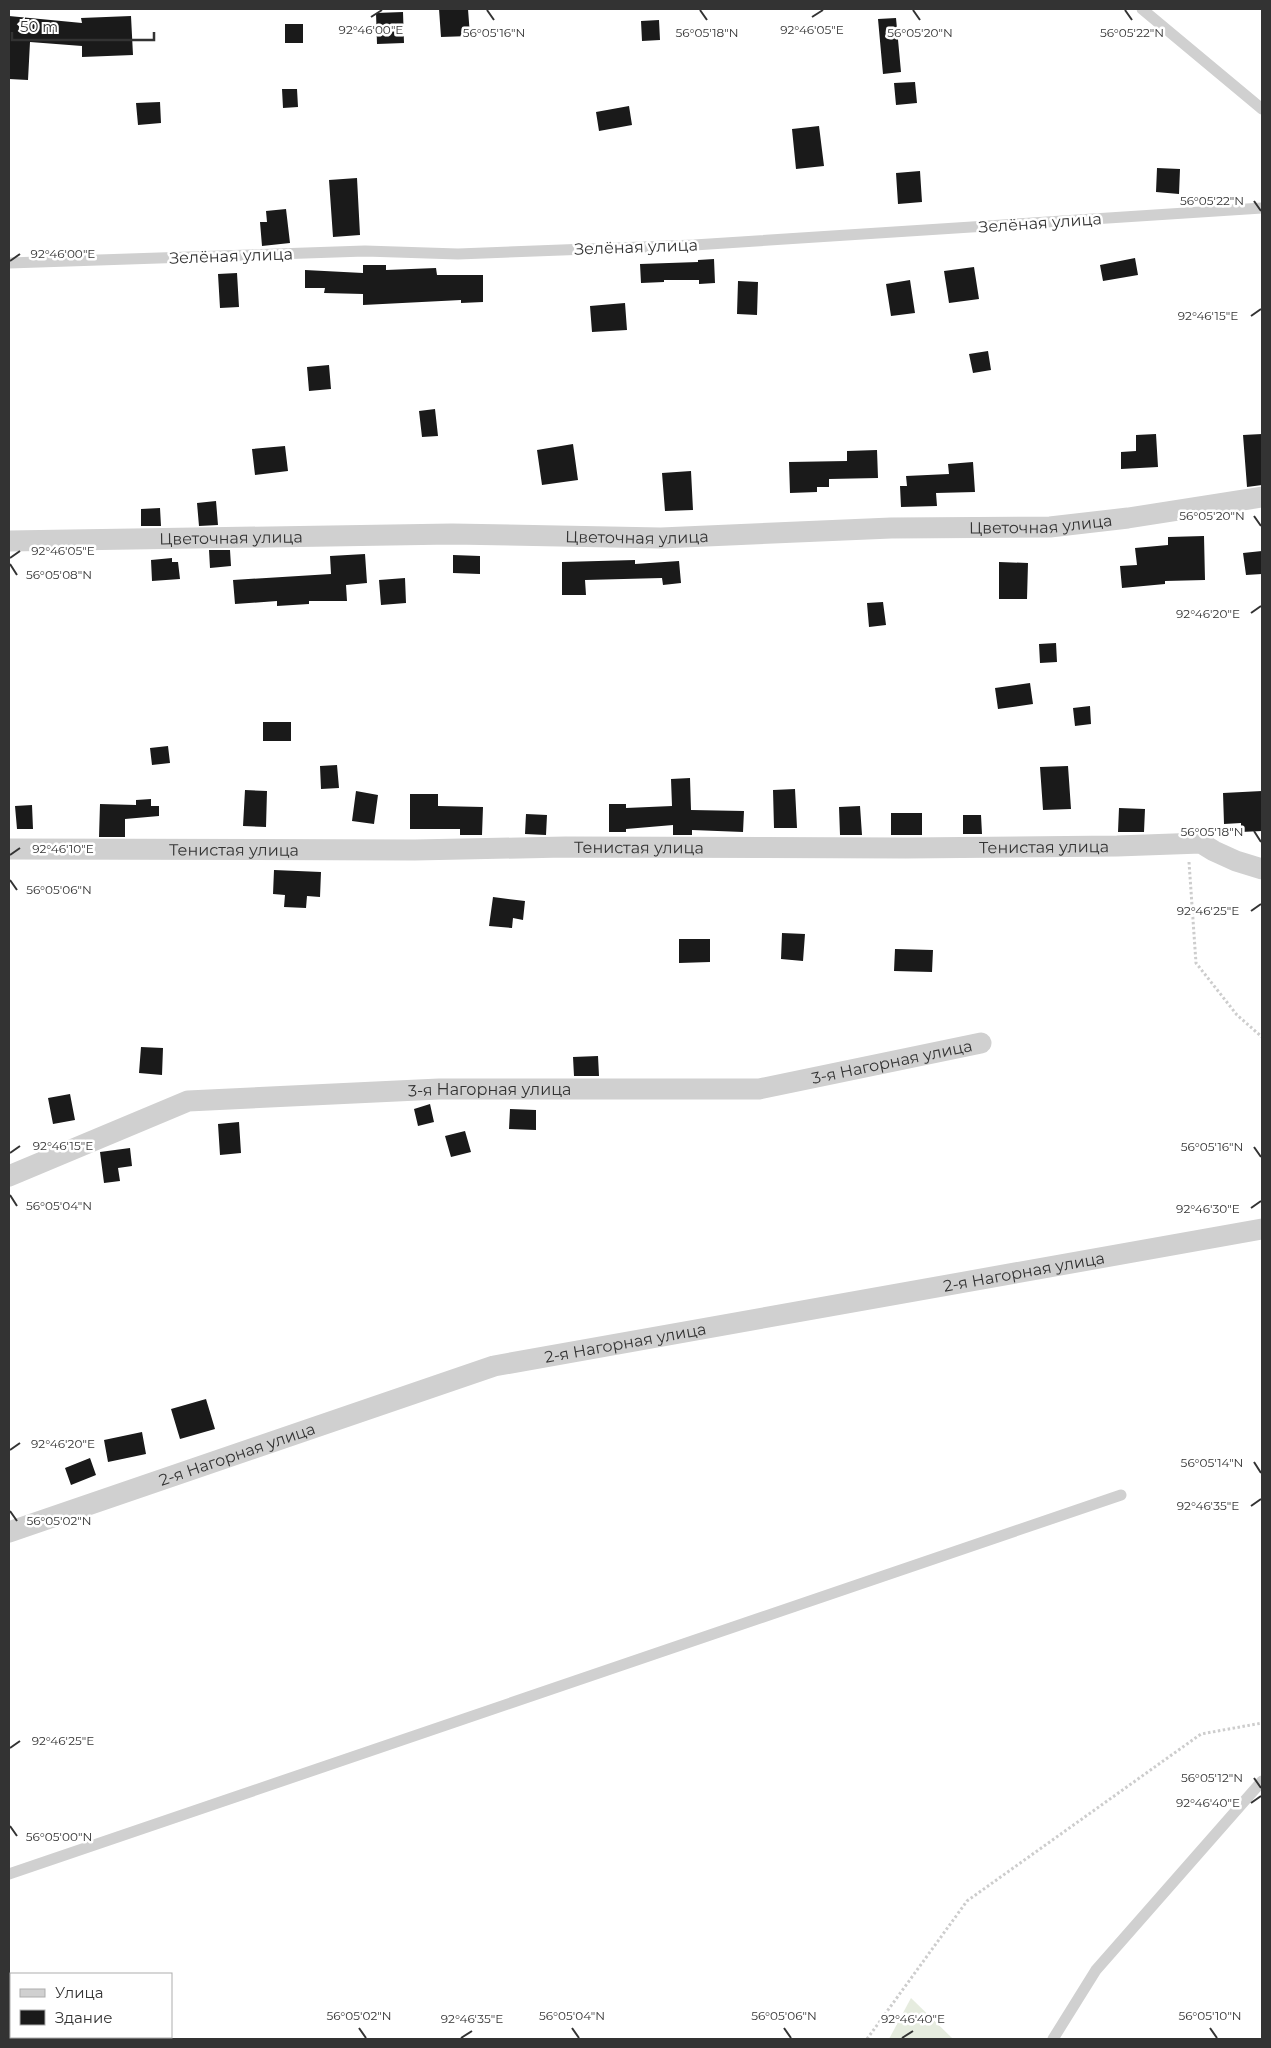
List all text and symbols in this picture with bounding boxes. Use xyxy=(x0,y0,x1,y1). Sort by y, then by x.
scale bar xyxy=(12,10,155,42)
text: 50 m xyxy=(20,17,58,36)
text: 92°46'00"E xyxy=(339,22,403,37)
text: 92°46'05"E xyxy=(780,22,844,37)
text: 56°05'16"N xyxy=(463,25,525,40)
text: 56°05'18"N xyxy=(676,25,738,40)
text: 56°05'20"N xyxy=(887,25,953,40)
text: 56°05'22"N xyxy=(1100,25,1164,40)
text: 56°05'22"N xyxy=(1180,193,1244,208)
street label: Зелёная улица xyxy=(978,209,1102,237)
street label: Зелёная улица xyxy=(574,235,698,259)
street label: Зелёная улица xyxy=(169,244,293,268)
text: 92°46'00"E xyxy=(31,246,95,261)
text: 92°46'15"E xyxy=(1178,308,1238,323)
text: 56°05'20"N xyxy=(1179,508,1245,523)
street label: Цветочная улица xyxy=(969,510,1113,537)
street label: Цветочная улица xyxy=(565,526,709,548)
street label: Цветочная улица xyxy=(159,527,303,548)
text: 92°46'05"E xyxy=(31,543,95,558)
text: 56°05'08"N xyxy=(26,567,92,582)
text: 92°46'20"E xyxy=(1176,606,1240,621)
text: 56°05'18"N xyxy=(1181,824,1243,839)
street label: Тенистая улица xyxy=(979,837,1109,857)
street label: Тенистая улица xyxy=(574,838,704,857)
street label: Тенистая улица xyxy=(169,840,299,859)
text: 92°46'10"E xyxy=(32,841,94,856)
text: 56°05'06"N xyxy=(26,882,92,897)
text: 92°46'25"E xyxy=(1177,903,1239,918)
street label: 3-я Нагорная улица xyxy=(810,1036,974,1087)
street label: 3-я Нагорная улица xyxy=(407,1080,571,1100)
text: 92°46'15"E xyxy=(33,1138,93,1153)
text: 56°05'16"N xyxy=(1181,1139,1243,1154)
text: 56°05'04"N xyxy=(26,1198,92,1213)
text: 92°46'30"E xyxy=(1176,1201,1240,1216)
street label: 2-я Нагорная улица xyxy=(942,1248,1106,1295)
street label: 2-я Нагорная улица xyxy=(543,1319,707,1366)
street label: 2-я Нагорная улица xyxy=(157,1418,317,1489)
text: 92°46'20"E xyxy=(31,1436,95,1451)
text: 56°05'14"N xyxy=(1181,1455,1243,1470)
text: 92°46'35"E xyxy=(1177,1498,1239,1513)
text: 56°05'02"N xyxy=(26,1513,92,1528)
text: 92°46'25"E xyxy=(32,1733,94,1748)
text: 56°05'12"N xyxy=(1181,1770,1243,1785)
text: 92°46'40"E xyxy=(1176,1795,1240,1810)
text: 56°05'00"N xyxy=(26,1829,92,1844)
legend xyxy=(10,1973,172,2038)
text: Улица xyxy=(55,1983,103,2002)
text: Здание xyxy=(55,2008,113,2027)
text: 56°05'02"N xyxy=(326,2008,392,2023)
text: 56°05'04"N xyxy=(539,2008,605,2023)
text: 56°05'06"N xyxy=(751,2008,817,2023)
text: 56°05'10"N xyxy=(1178,2008,1242,2023)
text: 92°46'35"E xyxy=(441,2011,503,2026)
text: 92°46'40"E xyxy=(881,2011,945,2026)

